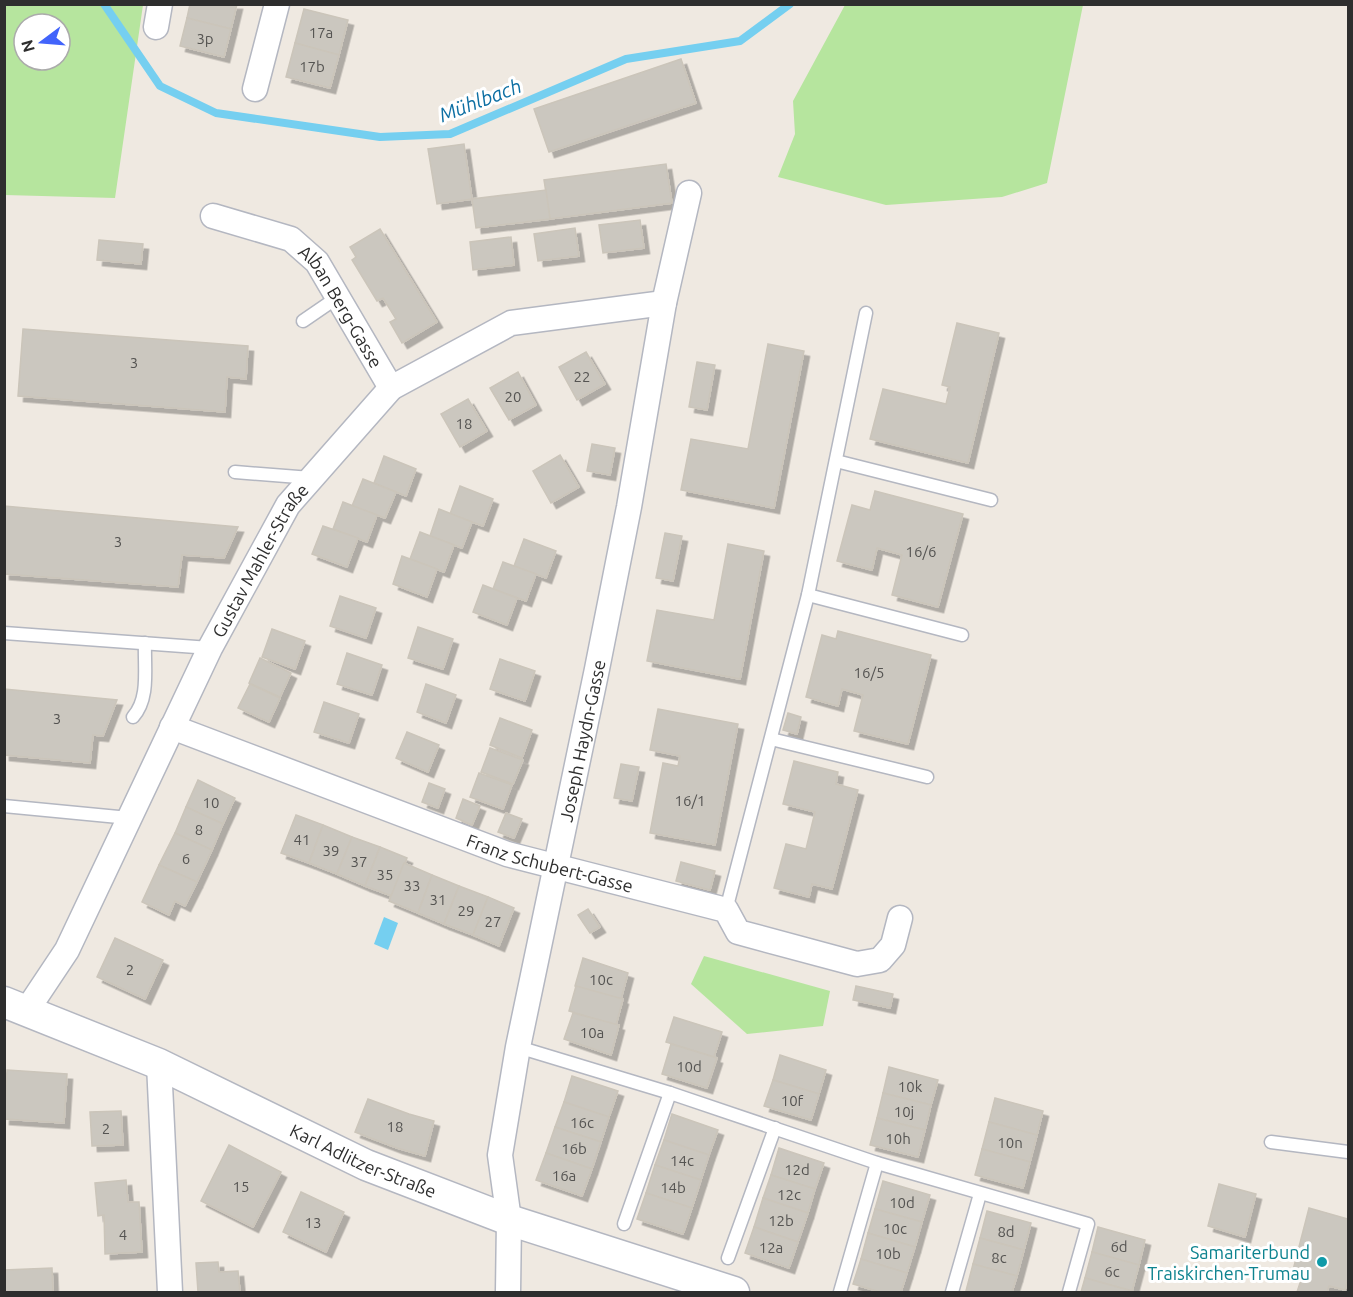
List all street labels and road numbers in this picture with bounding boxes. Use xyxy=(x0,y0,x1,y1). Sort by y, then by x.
street label: Alban Berg-Gasse xyxy=(295,241,387,371)
street label: Gustav Mahler-Straße xyxy=(208,480,312,641)
street label: Joseph Haydn-Gasse xyxy=(555,658,609,824)
street label: Franz Schubert-Gasse xyxy=(464,830,635,896)
street label: Karl Adlitzer-Straße xyxy=(287,1120,439,1201)

